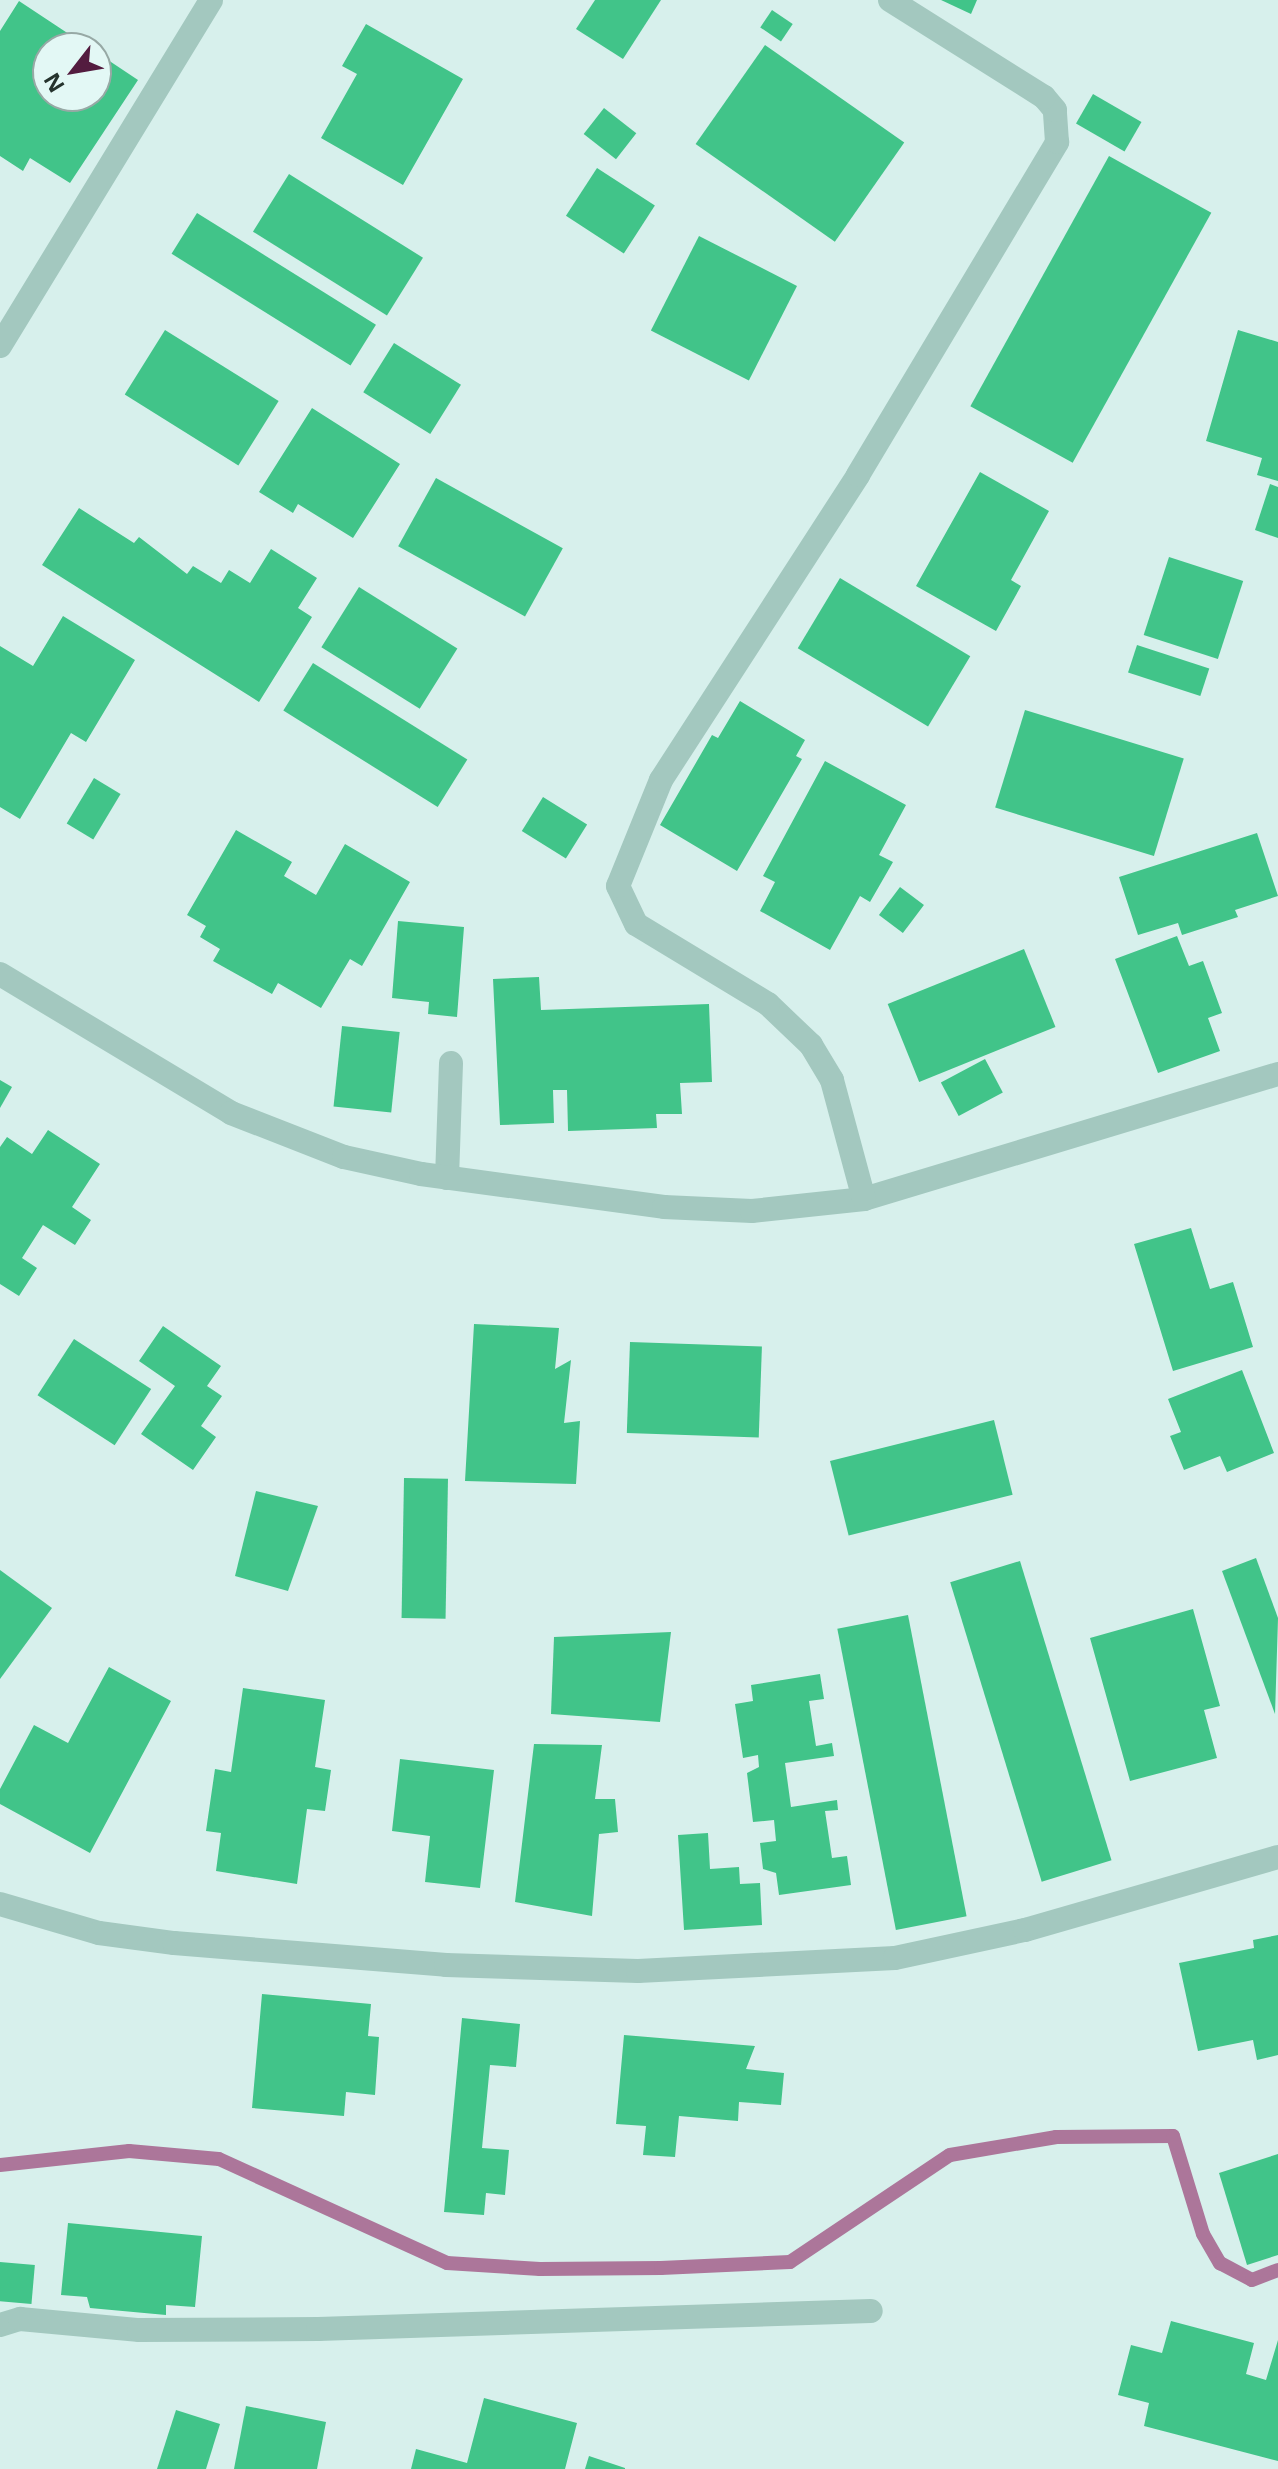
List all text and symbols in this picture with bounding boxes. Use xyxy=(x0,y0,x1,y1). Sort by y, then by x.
north arrow xyxy=(32,32,112,112)
text: N xyxy=(36,68,71,99)

